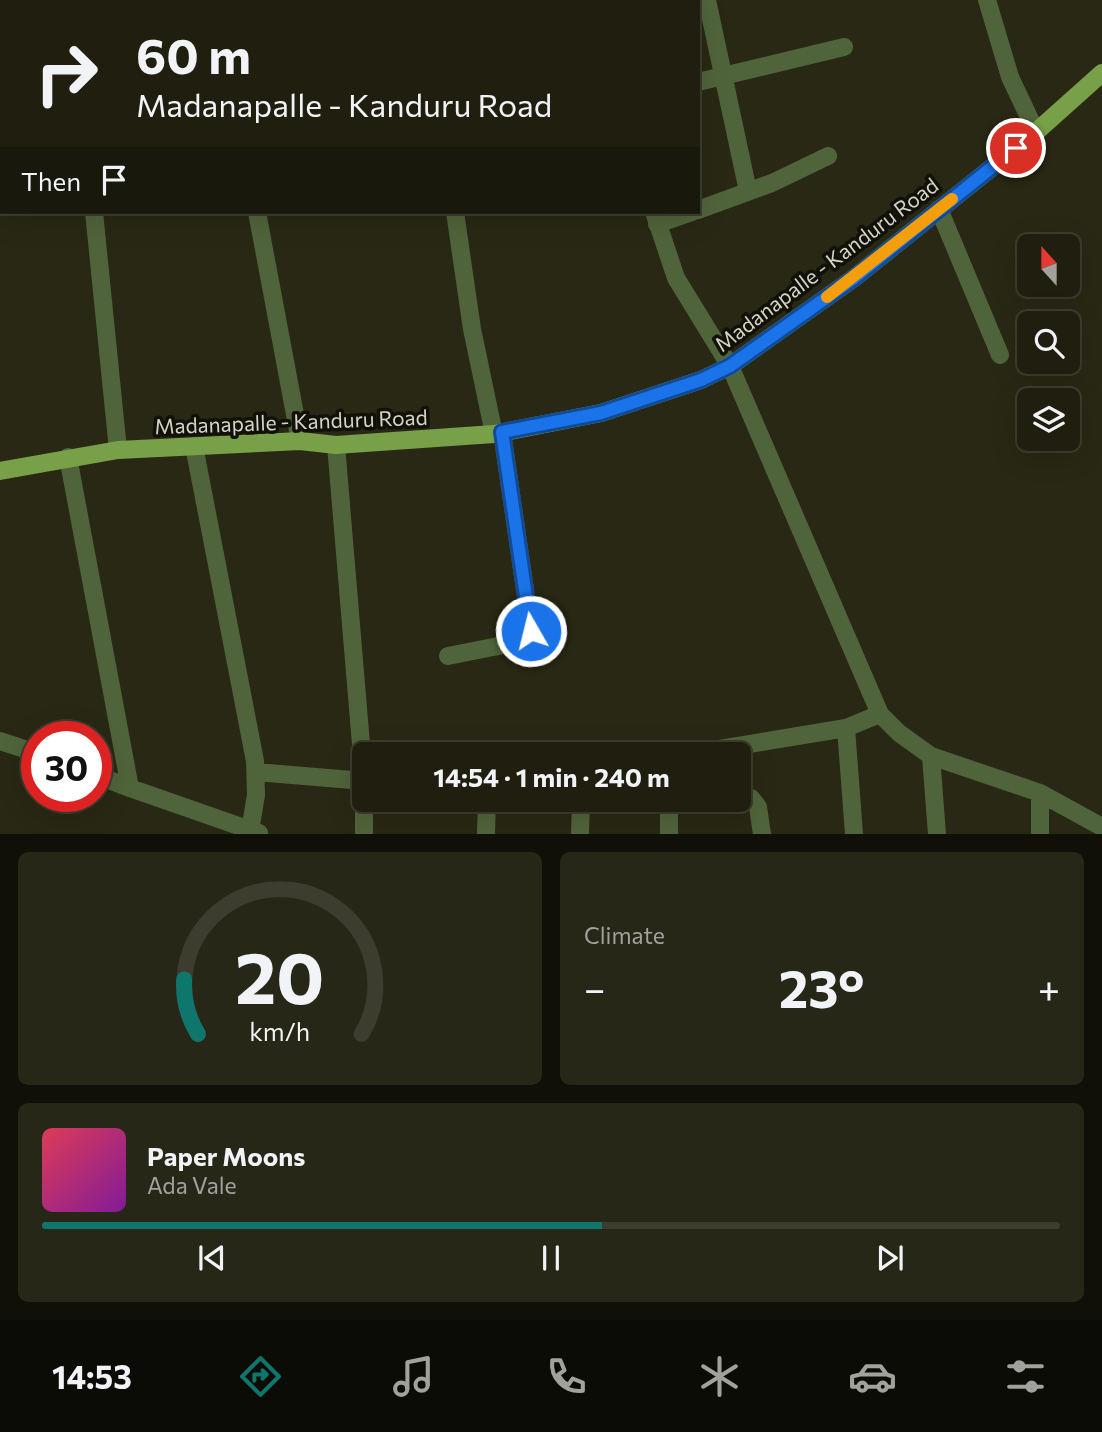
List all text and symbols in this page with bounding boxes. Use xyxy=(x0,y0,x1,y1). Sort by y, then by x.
text: 60 m xyxy=(136,24,251,84)
icon: right xyxy=(21,28,112,119)
text: Madanapalle - Kanduru Road xyxy=(136,84,552,124)
pin xyxy=(986,118,1046,178)
icon: arrive xyxy=(997,129,1035,167)
icon: arrive xyxy=(95,161,133,199)
text: Then xyxy=(21,165,81,196)
street label: Madanapalle - Kanduru Road xyxy=(709,172,943,356)
north arrow xyxy=(1017,234,1080,298)
map controls xyxy=(1017,234,1080,451)
button: search xyxy=(1017,311,1080,374)
button: layers xyxy=(1017,388,1080,451)
street label: Madanapalle - Kanduru Road xyxy=(154,404,428,438)
position arrow xyxy=(494,594,568,668)
speed limit sign: 30 xyxy=(21,721,112,812)
text: 14:54 · 1 min · 240 m xyxy=(433,761,670,792)
text: Climate xyxy=(584,921,665,949)
text: 20 xyxy=(235,931,325,1020)
text: 23° xyxy=(779,955,865,1019)
text: − xyxy=(584,964,606,1011)
text: + xyxy=(1038,964,1060,1011)
text: km/h xyxy=(250,1016,310,1046)
text: Paper Moons xyxy=(147,1140,305,1171)
text: Ada Vale xyxy=(147,1171,237,1199)
icon: previous xyxy=(193,1239,231,1277)
icon: pause xyxy=(532,1239,570,1277)
icon: next xyxy=(871,1239,909,1277)
icon: directions xyxy=(236,1352,285,1401)
icon: music xyxy=(389,1352,438,1401)
icon: phone xyxy=(542,1352,591,1401)
icon: climate xyxy=(695,1352,744,1401)
icon: car xyxy=(848,1352,897,1401)
icon: filters xyxy=(1001,1352,1050,1401)
text: 14:53 xyxy=(52,1356,132,1396)

